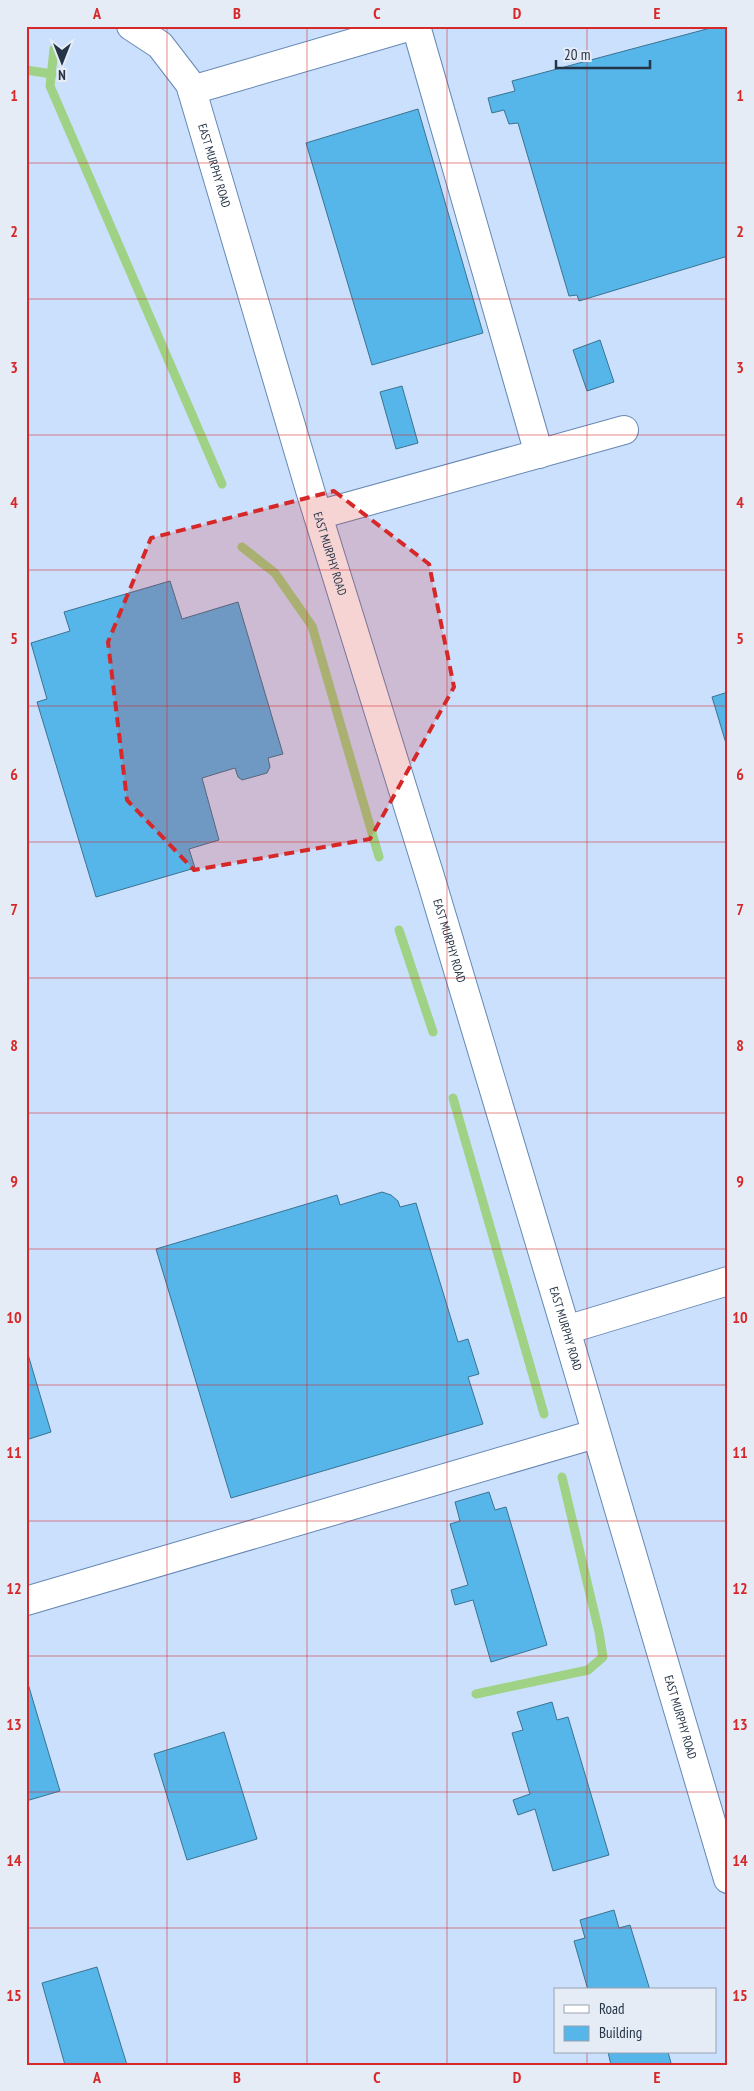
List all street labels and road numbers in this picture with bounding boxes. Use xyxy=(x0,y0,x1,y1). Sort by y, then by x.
street label: EAST MURPHY ROAD xyxy=(195,122,234,209)
street label: EAST MURPHY ROAD xyxy=(310,510,350,597)
street label: EAST MURPHY ROAD xyxy=(430,897,469,984)
street label: EAST MURPHY ROAD xyxy=(546,1285,586,1372)
street label: EAST MURPHY ROAD xyxy=(661,1673,700,1761)

